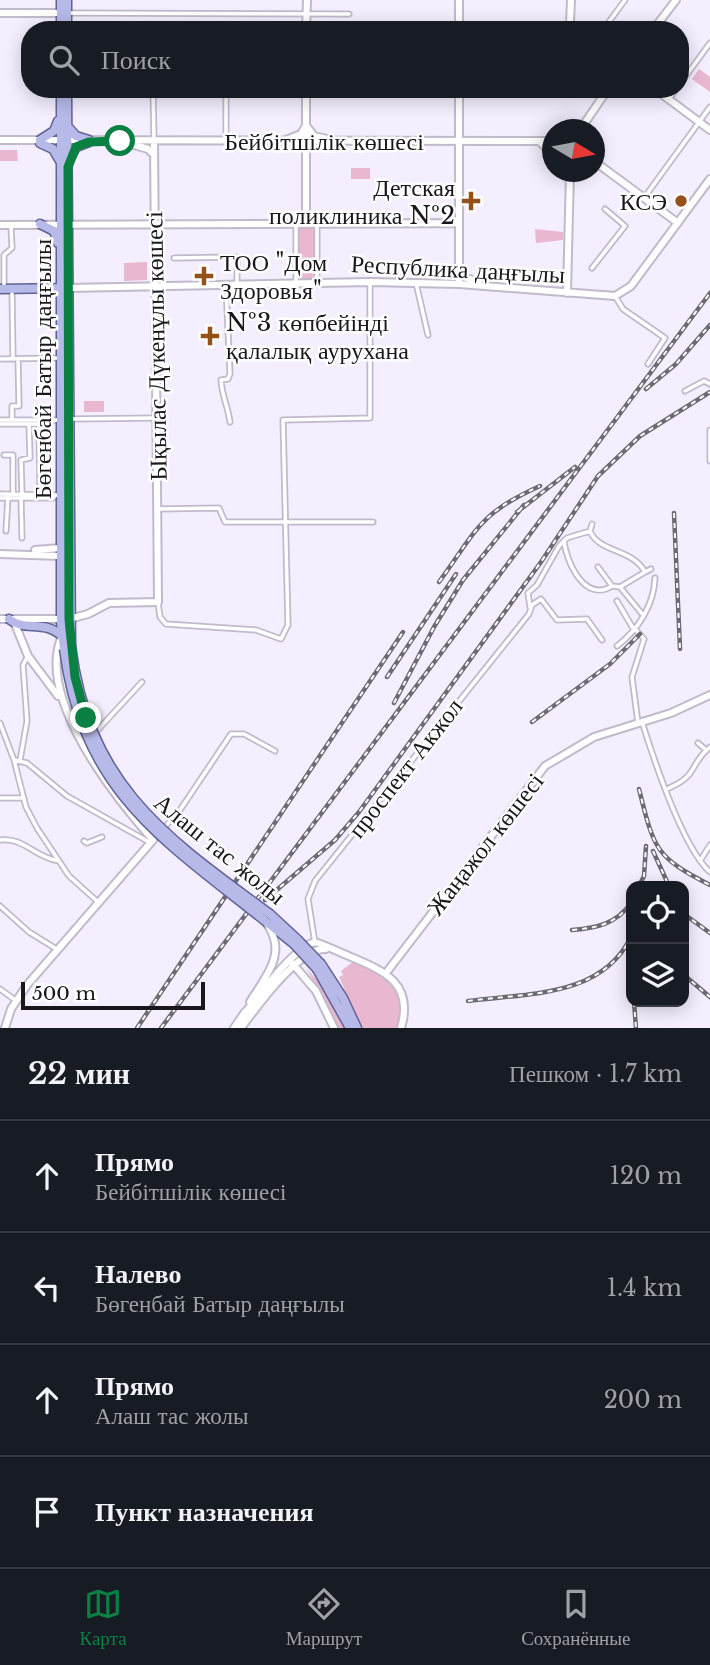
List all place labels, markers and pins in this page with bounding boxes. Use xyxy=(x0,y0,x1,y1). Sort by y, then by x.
place label: Детская поликлиника №2 xyxy=(269,173,455,230)
place label: КСЭ xyxy=(620,187,667,216)
marker: Детская поликлиника №2 xyxy=(461,191,481,211)
marker: КСЭ xyxy=(673,193,689,209)
place label: ТОО "Дом Здоровья" xyxy=(220,248,327,305)
marker: ТОО "Дом Здоровья" xyxy=(194,266,214,286)
place label: №3 көпбейінді қалалық аурухана xyxy=(226,308,409,365)
marker: №3 көпбейінді қалалық аурухана xyxy=(200,326,220,346)

